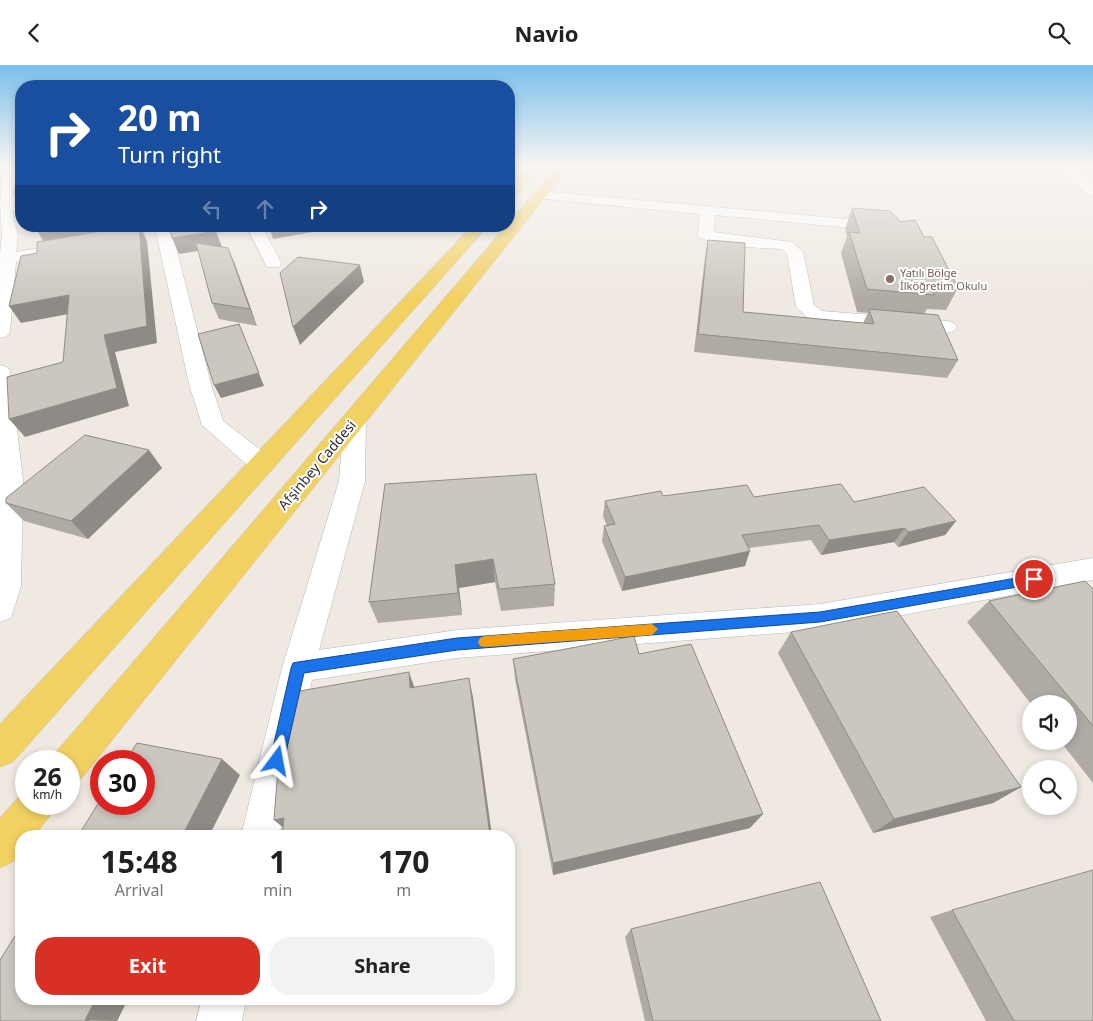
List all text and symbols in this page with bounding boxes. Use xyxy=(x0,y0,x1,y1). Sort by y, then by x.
text: Navio xyxy=(515,18,578,48)
icon: back xyxy=(20,19,48,47)
icon: search xyxy=(1045,19,1073,47)
text: 20 m xyxy=(118,94,201,141)
icon: right xyxy=(35,100,100,165)
text: Turn right xyxy=(118,139,221,169)
icon: left xyxy=(198,195,226,223)
icon: ahead xyxy=(251,195,279,223)
icon: right xyxy=(304,195,332,223)
place label: Yatılı Bölge İlköğretim Okulu xyxy=(900,265,987,293)
marker: Yatılı Bölge İlköğretim Okulu xyxy=(884,273,896,285)
street label: Afşinbey Caddesi xyxy=(273,416,360,514)
pin xyxy=(1013,558,1055,600)
icon: arrive xyxy=(1020,565,1048,593)
map controls xyxy=(1022,695,1077,815)
button: sound xyxy=(1022,695,1077,750)
position arrow xyxy=(250,734,302,786)
speed limit sign: 30 xyxy=(90,750,155,815)
text: 26 xyxy=(33,759,62,793)
button: search xyxy=(1022,760,1077,815)
text: km/h xyxy=(33,786,62,803)
text: 15:48 xyxy=(101,841,178,882)
text: 1 xyxy=(269,841,286,882)
text: 170 xyxy=(378,841,429,882)
text: Arrival xyxy=(115,879,164,901)
text: min xyxy=(263,879,292,901)
text: m xyxy=(396,879,411,901)
button: Exit xyxy=(35,937,260,995)
button: Share xyxy=(270,937,495,995)

